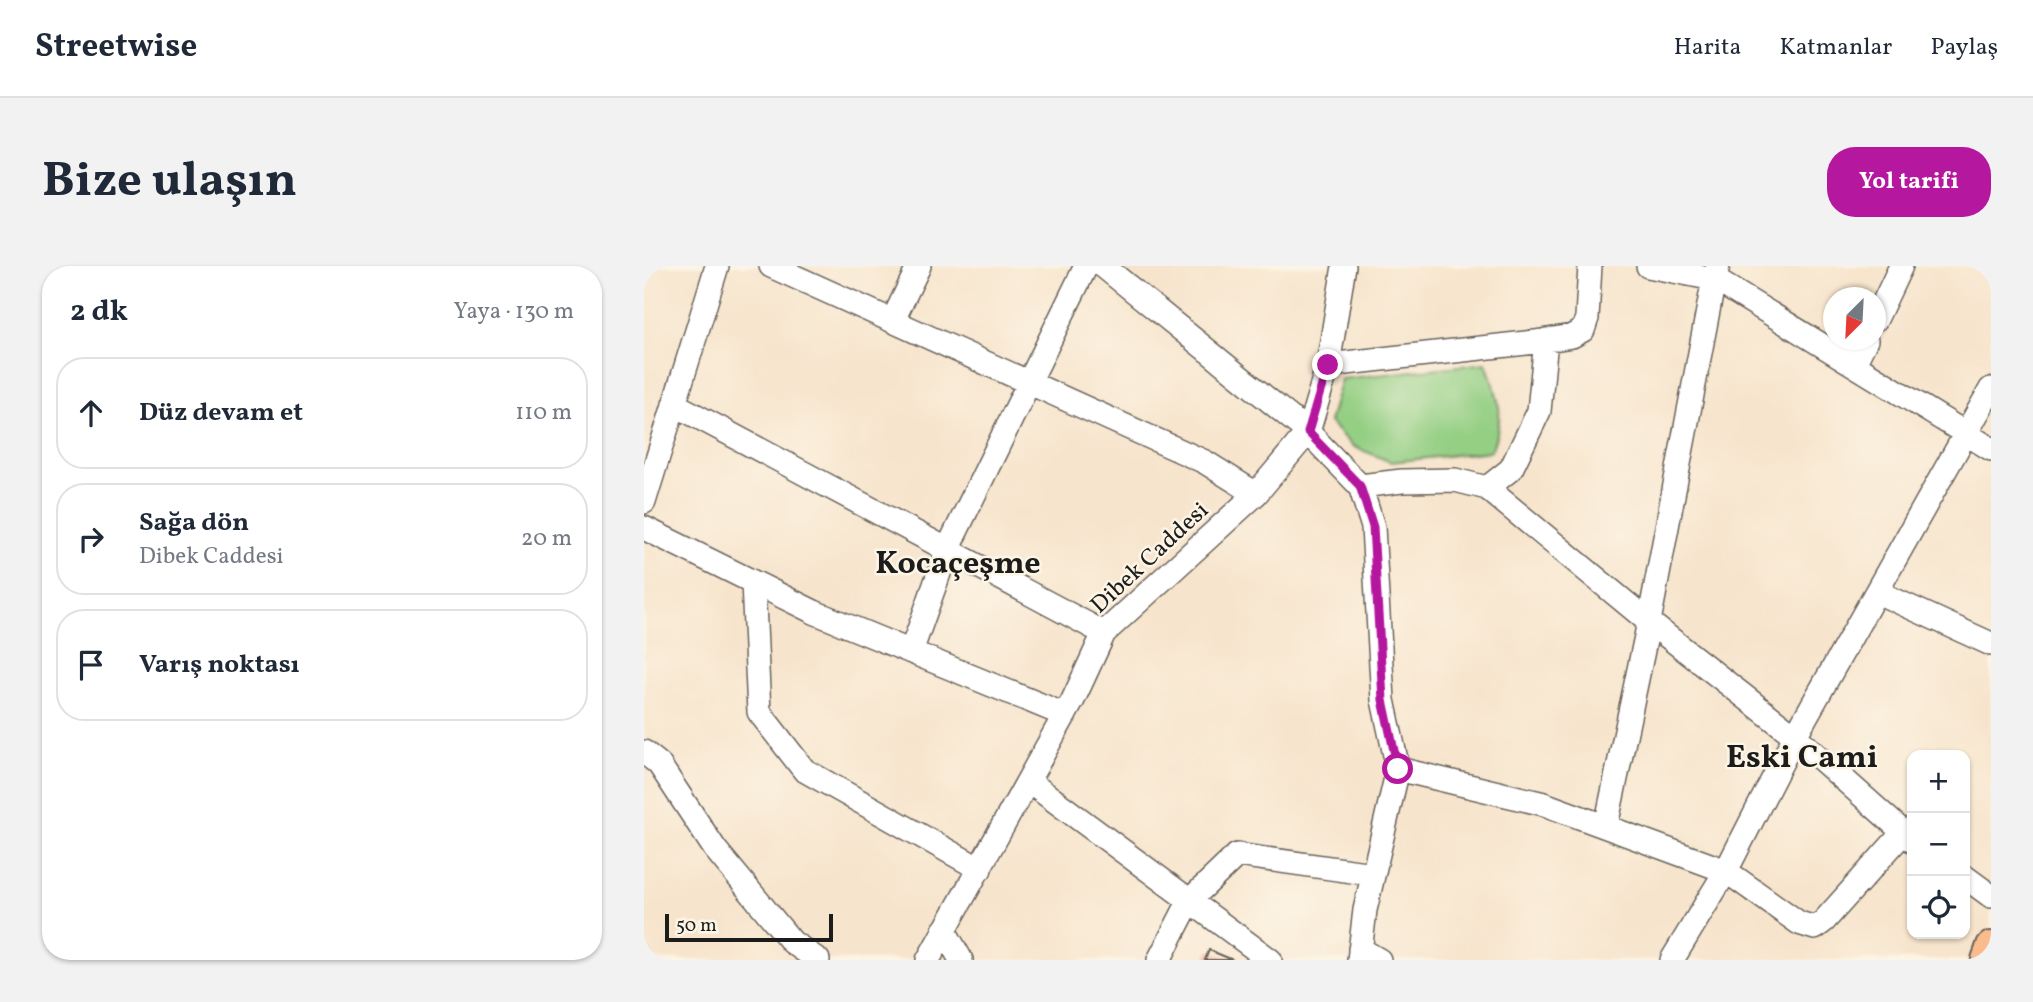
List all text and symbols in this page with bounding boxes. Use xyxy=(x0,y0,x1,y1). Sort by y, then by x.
text: Streetwise xyxy=(35,25,197,71)
text: Harita xyxy=(1674,31,1741,65)
text: Katmanlar xyxy=(1779,31,1892,65)
text: Paylaş xyxy=(1930,31,1998,65)
button: Yol tarifi xyxy=(1827,147,1991,217)
text: Bize ulaşın xyxy=(42,148,297,217)
north arrow xyxy=(1823,287,1886,350)
text: 2 dk xyxy=(70,291,128,333)
text: Yaya · 130 m xyxy=(454,296,574,328)
route end xyxy=(1312,349,1343,380)
icon: ahead xyxy=(72,394,110,432)
text: Düz devam et xyxy=(139,395,303,431)
text: 110 m xyxy=(515,397,572,429)
street label: Dibek Caddesi xyxy=(1084,495,1217,622)
text: Sağa dön xyxy=(139,505,249,541)
icon: right xyxy=(72,520,110,558)
text: 20 m xyxy=(521,523,572,555)
text: Dibek Caddesi xyxy=(139,541,283,573)
district label: Kocaçeşme xyxy=(875,543,1041,587)
icon: arrive xyxy=(72,646,110,684)
text: Varış noktası xyxy=(139,647,300,683)
district label: Eski Cami xyxy=(1726,737,1878,781)
map controls xyxy=(1907,750,1970,939)
button: + xyxy=(1907,750,1970,813)
route start xyxy=(1382,753,1413,784)
button: − xyxy=(1907,813,1970,876)
button: locate xyxy=(1907,876,1970,939)
scale bar xyxy=(665,911,833,943)
text: 50 m xyxy=(676,913,717,939)

